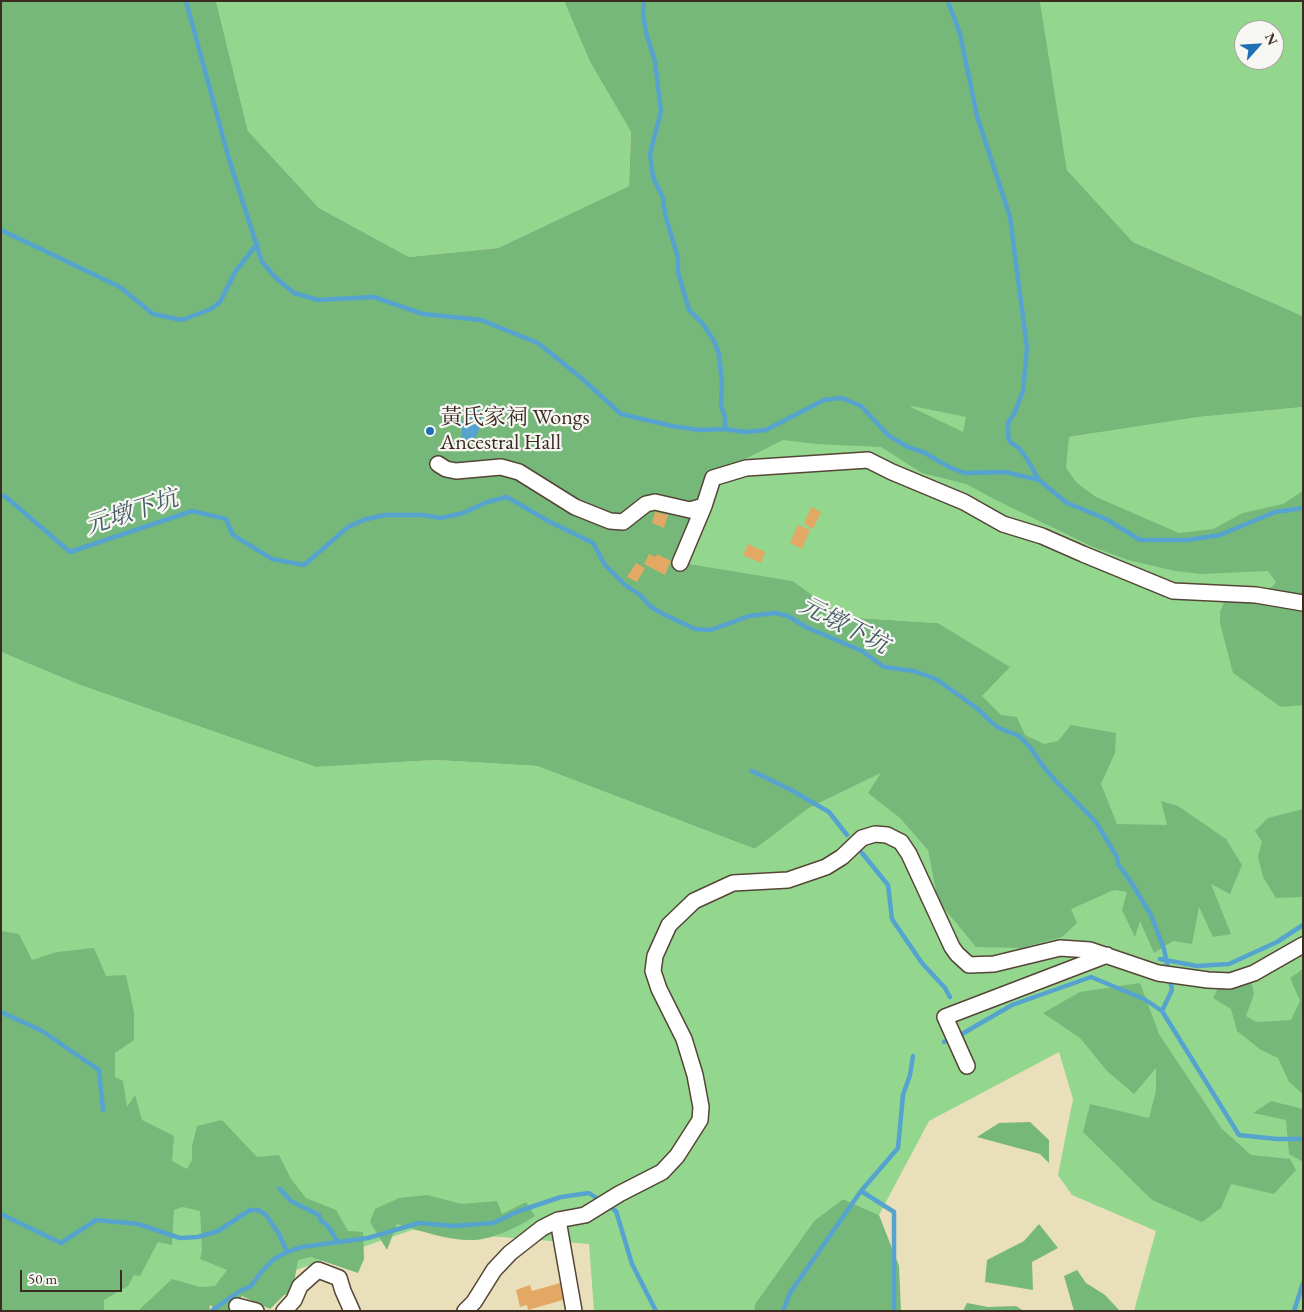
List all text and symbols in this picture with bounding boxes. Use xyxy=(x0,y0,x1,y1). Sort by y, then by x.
north arrow xyxy=(1234,20,1284,70)
text: N xyxy=(1261,30,1282,48)
place label: 黃氏家祠 Wongs Ancestral Hall xyxy=(440,405,590,456)
marker: 黃氏家祠 Wongs Ancestral Hall xyxy=(424,425,436,437)
water label: 元墩下坑 xyxy=(82,484,182,542)
water label: 元墩下坑 xyxy=(795,591,893,661)
scale bar xyxy=(22,1260,125,1292)
text: 50 m xyxy=(28,1269,57,1288)

